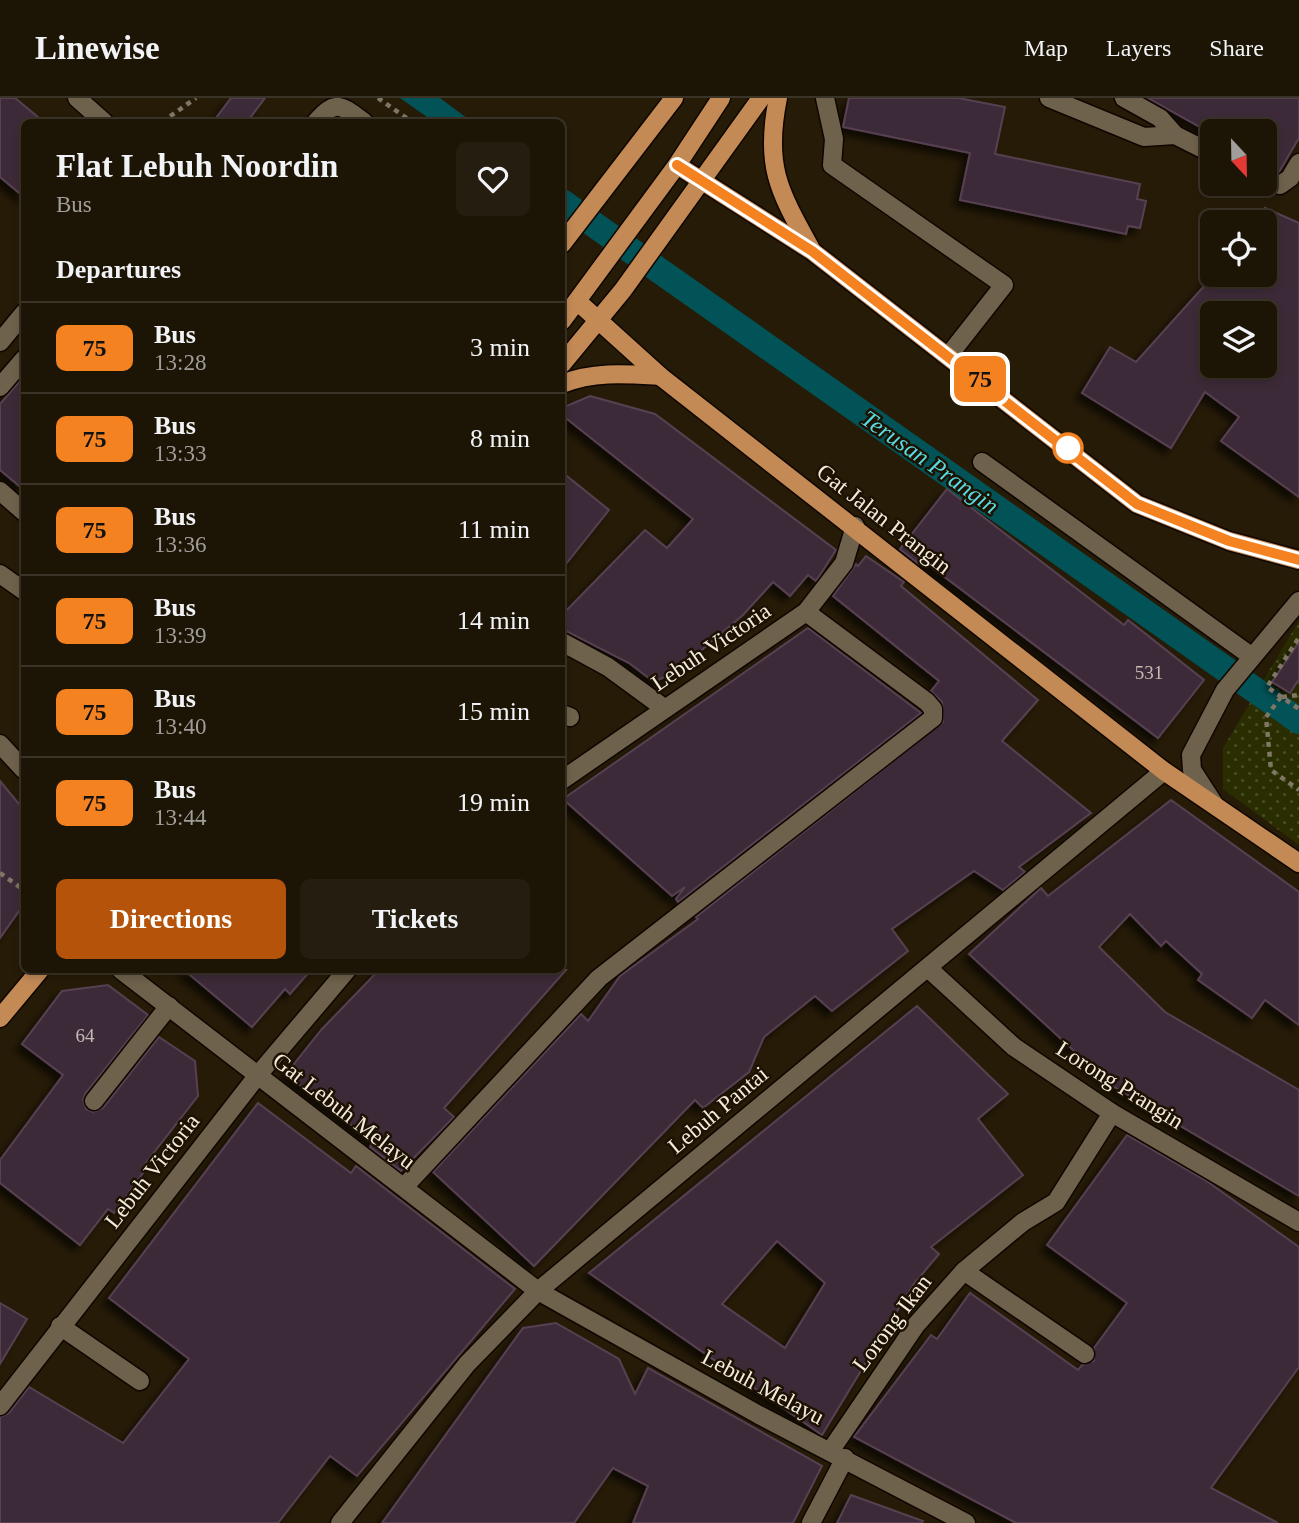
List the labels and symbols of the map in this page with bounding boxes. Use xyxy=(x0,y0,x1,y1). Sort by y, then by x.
north arrow xyxy=(1200,119,1278,196)
line badge: 75 xyxy=(948,356,1012,402)
water label: Terusan Prangin xyxy=(857,405,1003,519)
unlabelled marker xyxy=(1053,433,1083,463)
street label: Gat Jalan Prangin xyxy=(812,459,957,579)
street label: Lebuh Victoria xyxy=(647,598,775,696)
house number: 531 xyxy=(1135,662,1163,683)
house number: 64 xyxy=(76,1025,95,1046)
street label: Lorong Prangin xyxy=(1052,1036,1189,1134)
street label: Gat Lebuh Melayu xyxy=(268,1048,421,1175)
street label: Lebuh Pantai xyxy=(663,1061,773,1159)
street label: Lebuh Victoria xyxy=(100,1109,204,1233)
street label: Lorong Ikan xyxy=(848,1269,937,1376)
street label: Lebuh Melayu xyxy=(698,1344,829,1430)

